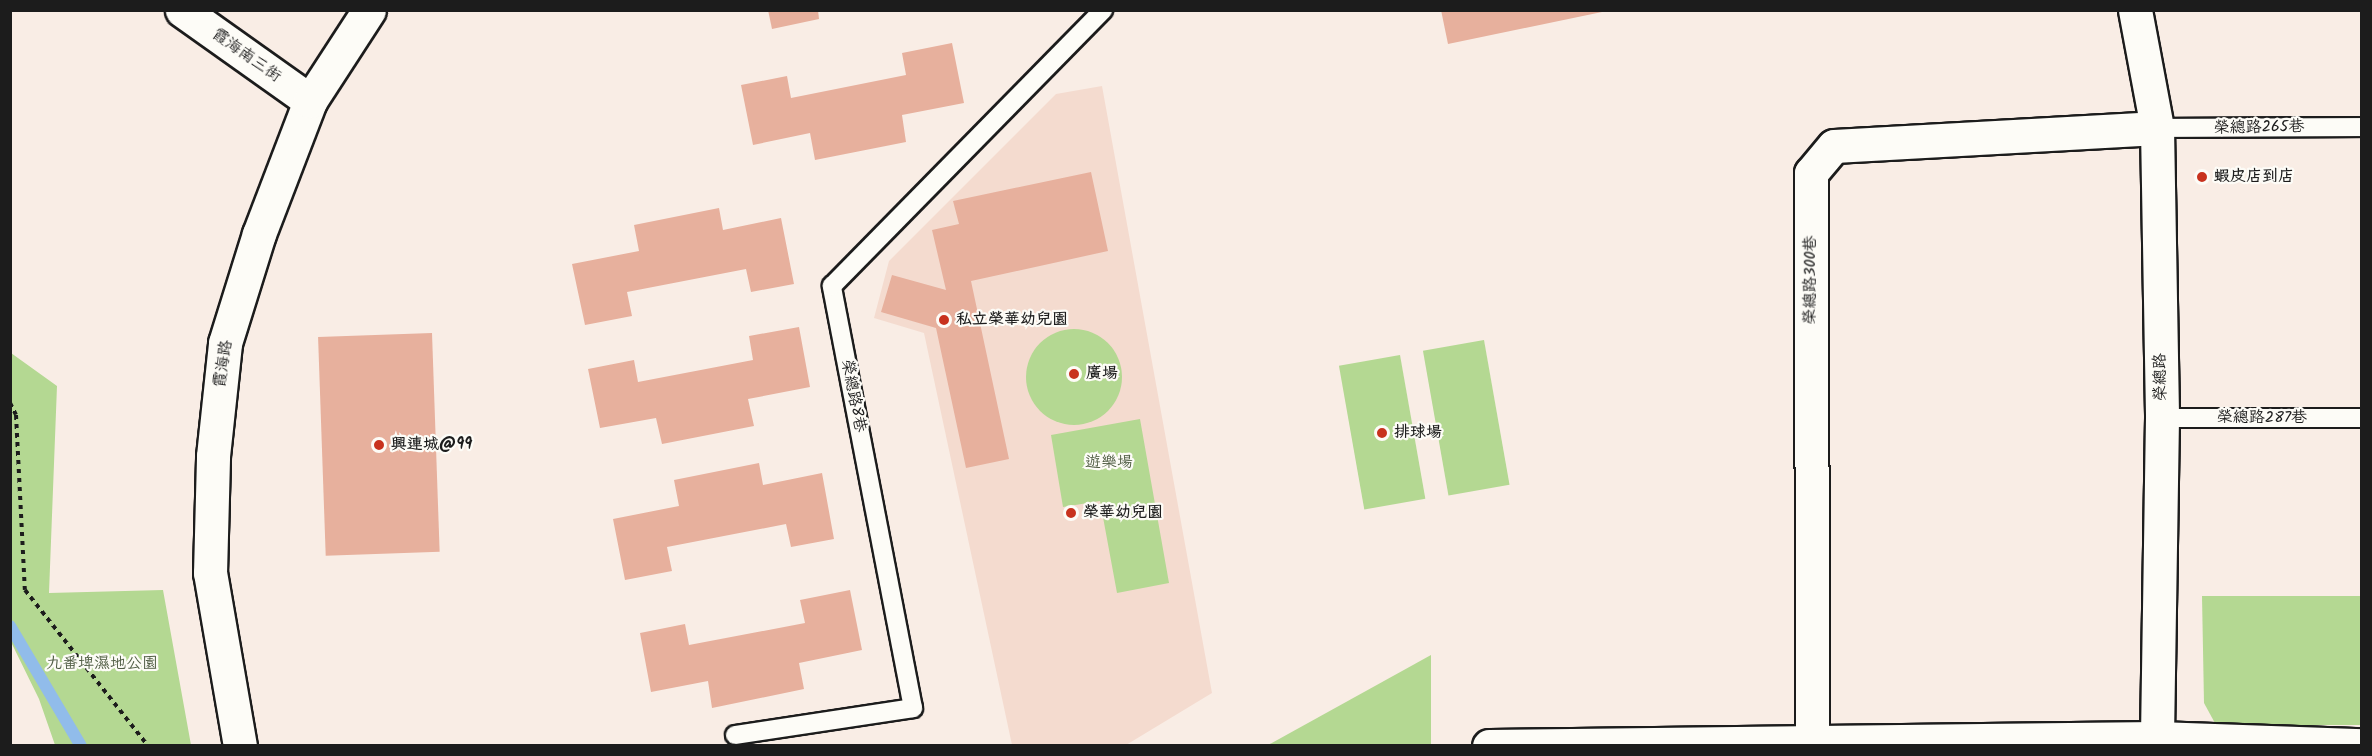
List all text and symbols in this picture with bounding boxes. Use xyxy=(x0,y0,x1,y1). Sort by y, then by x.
street label: 霞海南三街 xyxy=(208,25,284,87)
street label: 榮總路265巷 xyxy=(2213,118,2305,138)
place label: 蝦皮店到店 xyxy=(2214,167,2294,187)
marker: 蝦皮店到店 xyxy=(2195,170,2209,184)
street label: 榮總路300巷 xyxy=(1801,235,1821,325)
place label: 私立榮華幼兒園 xyxy=(956,310,1068,330)
marker: 私立榮華幼兒園 xyxy=(937,313,951,327)
street label: 霞海路 xyxy=(211,339,237,389)
street label: 榮總路 xyxy=(2151,353,2171,401)
street label: 榮總路8巷 xyxy=(837,358,869,434)
place label: 廣場 xyxy=(1086,364,1118,384)
marker: 廣場 xyxy=(1067,367,1081,381)
street label: 榮總路287巷 xyxy=(2217,408,2307,428)
place label: 排球場 xyxy=(1394,423,1442,443)
marker: 排球場 xyxy=(1375,426,1389,440)
place label: 興連城@99 xyxy=(391,435,472,455)
marker: 興連城@99 xyxy=(372,438,386,452)
park label: 遊樂場 xyxy=(1085,453,1133,473)
place label: 榮華幼兒園 xyxy=(1083,503,1163,523)
marker: 榮華幼兒園 xyxy=(1064,506,1078,520)
park label: 九番埤濕地公園 xyxy=(46,654,158,674)

